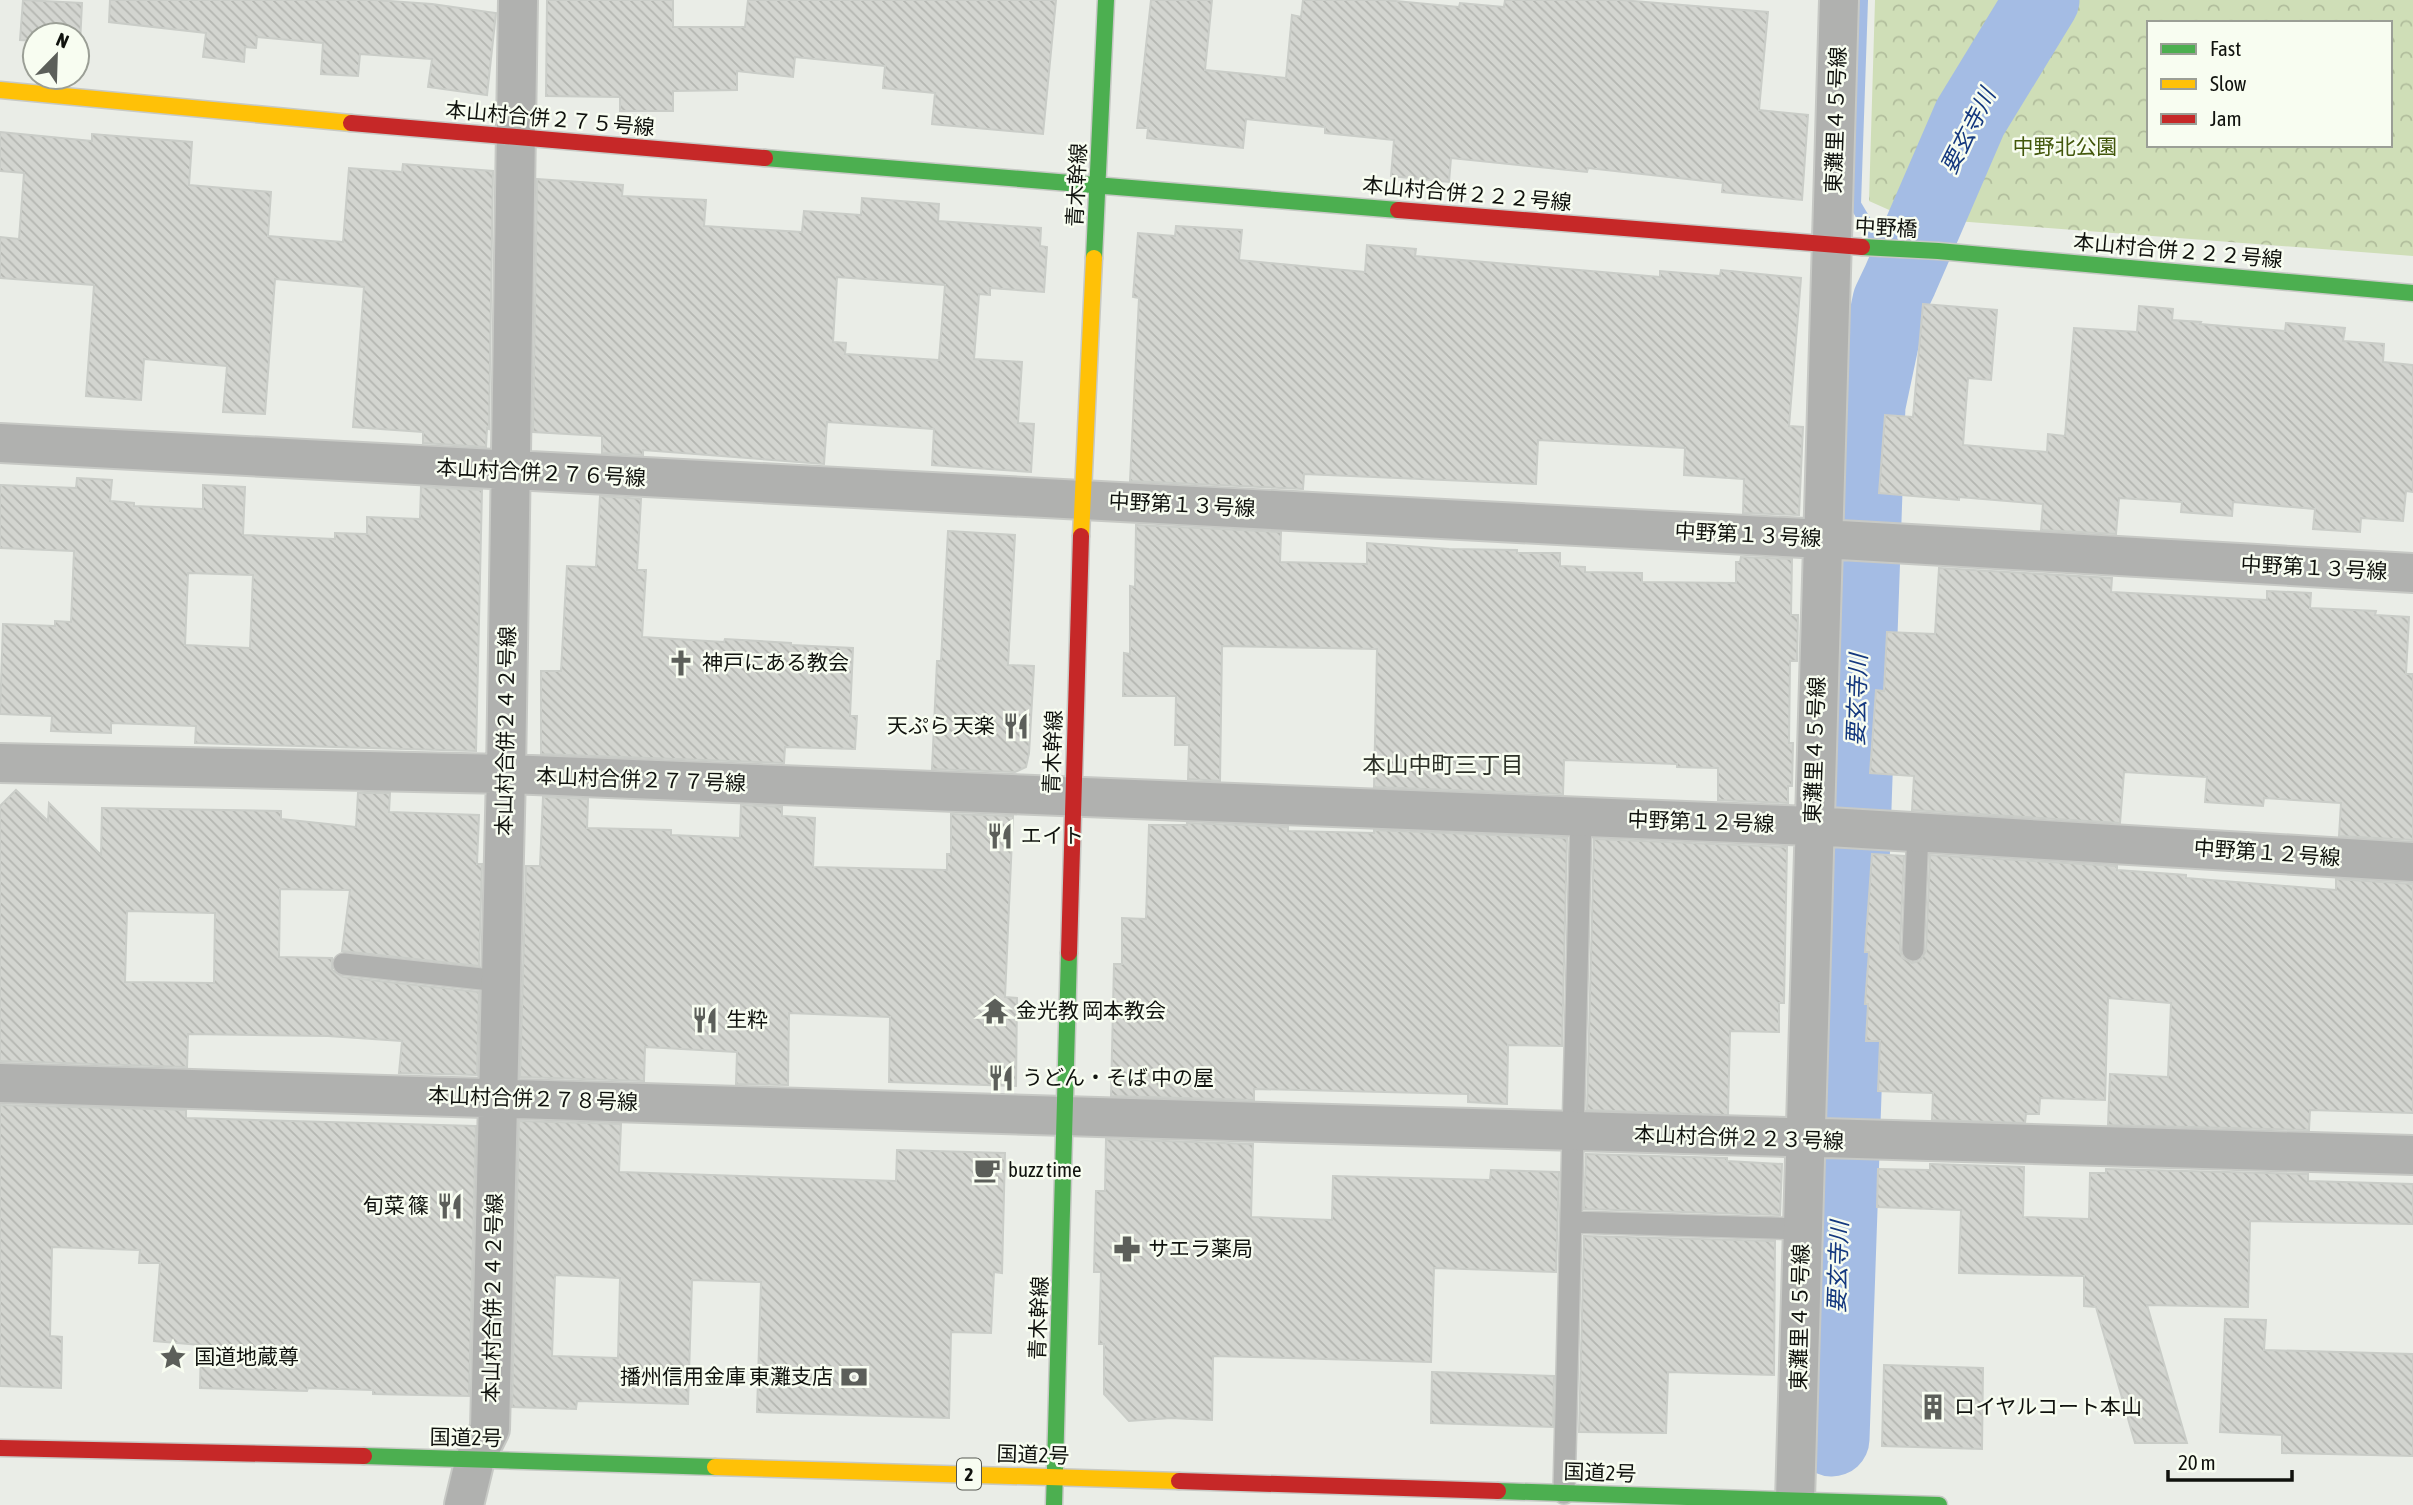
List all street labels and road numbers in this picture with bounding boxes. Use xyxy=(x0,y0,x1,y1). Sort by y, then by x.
street label: 東灘里４５号線 xyxy=(1820,46,1850,194)
street label: 本山村合併２７５号線 xyxy=(444,97,656,139)
street label: 青木幹線 xyxy=(1062,142,1090,228)
street label: 本山村合併２２２号線 xyxy=(1361,172,1573,214)
street label: 中野橋 xyxy=(1854,213,1918,241)
street label: 本山村合併２２２号線 xyxy=(2072,229,2284,271)
street label: 本山村合併２７６号線 xyxy=(436,455,647,489)
street label: 中野第１３号線 xyxy=(1108,488,1256,520)
street label: 中野第１３号線 xyxy=(1674,518,1822,550)
street label: 中野第１３号線 xyxy=(2240,551,2388,583)
street label: 本山村合併２４２号線 xyxy=(491,626,519,836)
street label: 東灘里４５号線 xyxy=(1799,676,1829,824)
street label: 青木幹線 xyxy=(1039,710,1065,794)
street label: 本山村合併２７７号線 xyxy=(536,763,746,795)
street label: 中野第１２号線 xyxy=(1627,806,1775,836)
street label: 中野第１２号線 xyxy=(2193,835,2341,869)
street label: 本山村合併２７８号線 xyxy=(428,1082,638,1114)
street label: 本山村合併２２３号線 xyxy=(1634,1121,1844,1153)
street label: 本山村合併２４２号線 xyxy=(478,1193,506,1403)
street label: 東灘里４５号線 xyxy=(1786,1243,1812,1391)
street label: 青木幹線 xyxy=(1025,1276,1051,1360)
street label: 国道2号 xyxy=(429,1424,503,1450)
street label: 国道2号 xyxy=(996,1441,1070,1467)
road number: 2 xyxy=(957,1458,981,1490)
street label: 国道2号 xyxy=(1563,1459,1637,1485)

